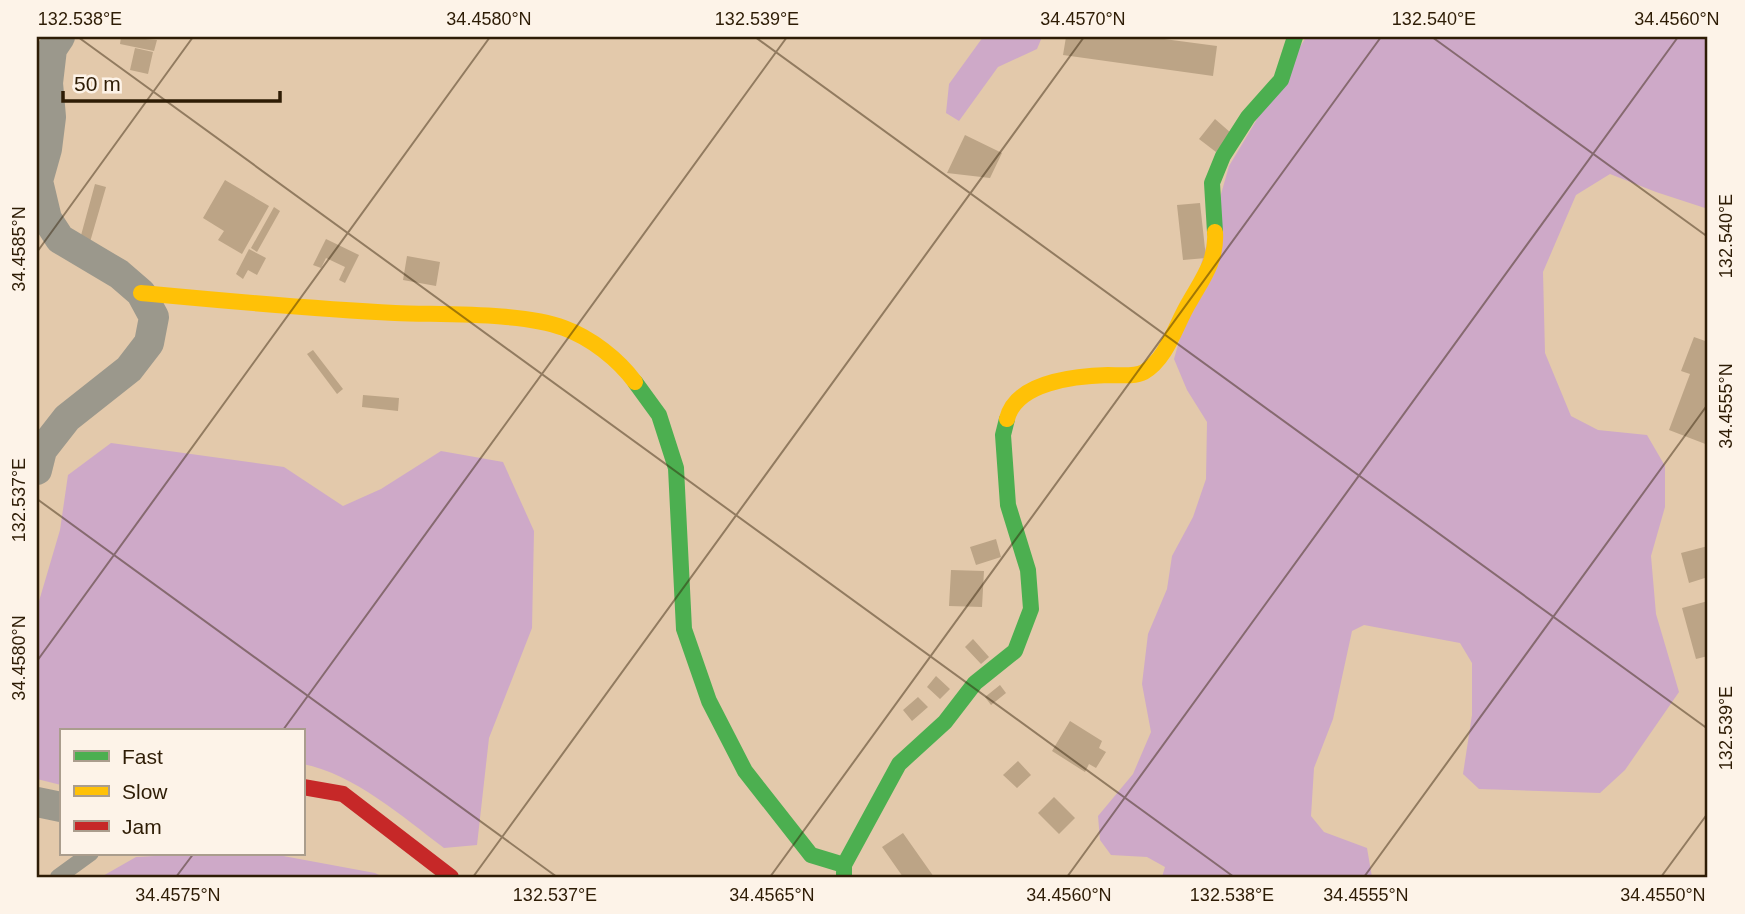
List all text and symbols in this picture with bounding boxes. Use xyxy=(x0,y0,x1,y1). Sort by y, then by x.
text: 132.538°E xyxy=(38,9,122,29)
text: 34.4580°N xyxy=(446,9,532,29)
text: 132.539°E xyxy=(715,9,799,29)
text: 34.4570°N xyxy=(1040,9,1126,29)
text: 132.540°E xyxy=(1392,9,1476,29)
text: 34.4560°N xyxy=(1634,9,1720,29)
scale bar xyxy=(63,60,280,104)
text: 50 m xyxy=(74,72,121,95)
text: 132.540°E xyxy=(1716,194,1736,278)
text: 34.4585°N xyxy=(9,206,29,292)
text: 34.4555°N xyxy=(1716,363,1736,449)
text: 132.537°E xyxy=(9,458,29,542)
text: 34.4580°N xyxy=(9,615,29,701)
text: 132.539°E xyxy=(1716,686,1736,770)
legend xyxy=(60,729,304,855)
text: Fast xyxy=(122,745,163,768)
text: Slow xyxy=(122,780,168,803)
text: Jam xyxy=(122,815,162,838)
text: 34.4575°N xyxy=(135,885,221,905)
text: 132.537°E xyxy=(513,885,597,905)
text: 34.4565°N xyxy=(729,885,815,905)
text: 34.4560°N xyxy=(1026,885,1112,905)
text: 132.538°E xyxy=(1190,885,1274,905)
text: 34.4555°N xyxy=(1323,885,1409,905)
text: 34.4550°N xyxy=(1620,885,1706,905)

